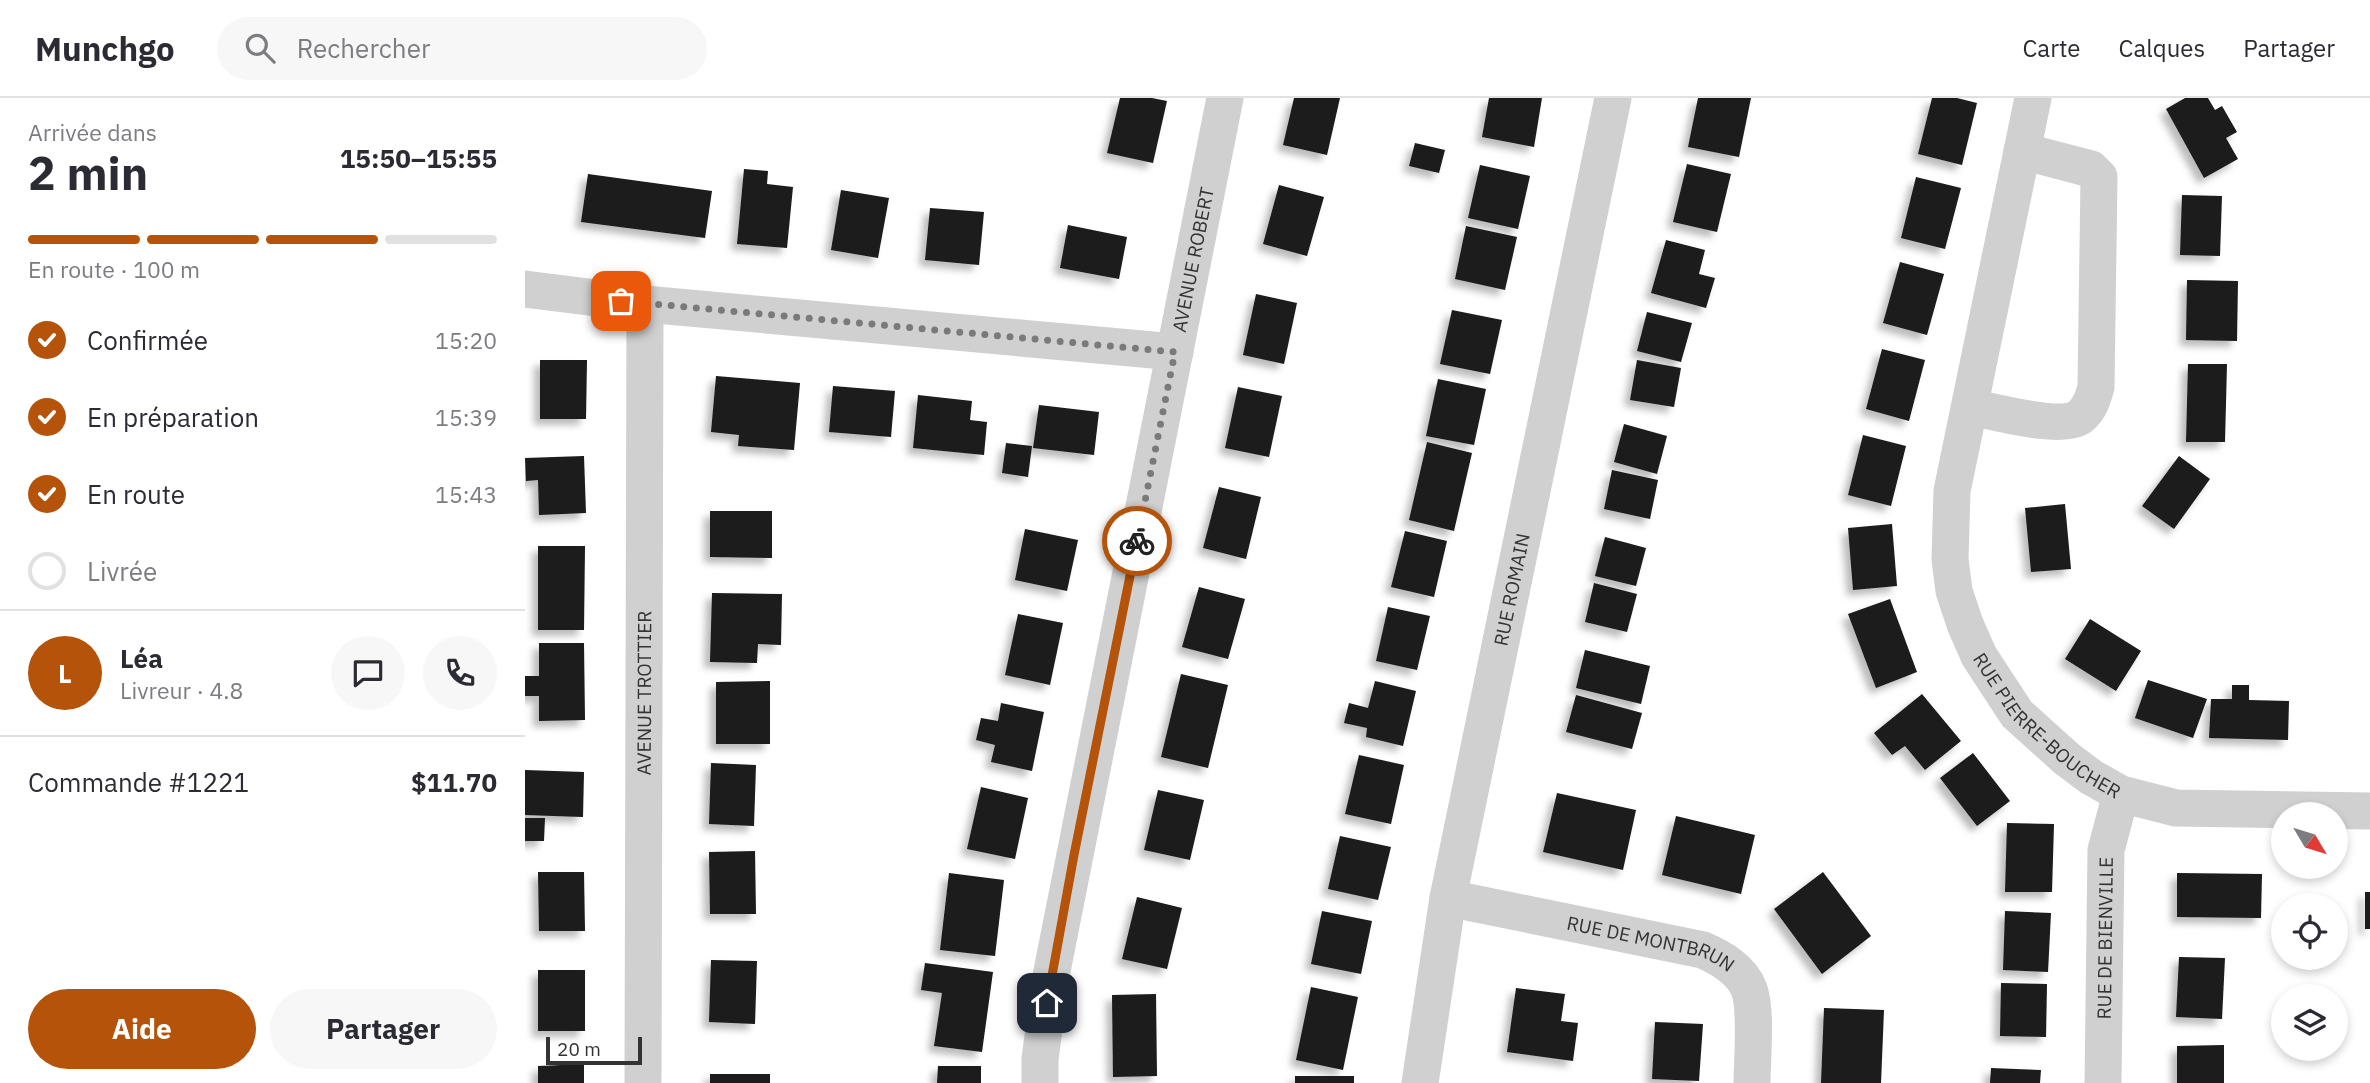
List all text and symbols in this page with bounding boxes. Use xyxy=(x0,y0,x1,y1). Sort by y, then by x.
search box xyxy=(217,17,707,80)
text: Munchgo xyxy=(35,27,175,70)
icon: search xyxy=(241,29,279,67)
text: Rechercher xyxy=(297,31,430,65)
text: Carte xyxy=(2022,32,2081,64)
text: Calques xyxy=(2119,32,2205,64)
text: Partager xyxy=(2243,32,2335,64)
text: Arrivée dans xyxy=(28,117,157,147)
text: 15:50–15:55 xyxy=(340,141,497,175)
text: 2 min xyxy=(28,143,148,203)
street label: AVENUE ROBERT xyxy=(1167,185,1219,334)
text: En route · 100 m xyxy=(28,254,200,284)
pin xyxy=(591,271,651,331)
icon: bag xyxy=(602,282,640,320)
icon: check xyxy=(28,321,66,359)
text: Confirmée xyxy=(87,323,208,357)
text: 15:20 xyxy=(435,325,497,355)
icon: check xyxy=(28,398,66,436)
text: En préparation xyxy=(87,400,259,434)
text: 15:39 xyxy=(435,402,497,432)
icon: check xyxy=(28,475,66,513)
text: En route xyxy=(87,477,185,511)
text: 15:43 xyxy=(435,479,497,509)
courier xyxy=(1102,506,1172,576)
icon: bike xyxy=(1118,522,1156,560)
street label: RUE ROMAIN xyxy=(1488,531,1535,648)
text: Livrée xyxy=(87,554,157,588)
street label: AVENUE TROTTIER xyxy=(632,611,656,775)
button: chat xyxy=(331,636,405,710)
button: phone xyxy=(423,636,497,710)
text: Léa xyxy=(120,641,163,675)
street label: RUE PIERRE-BOUCHER xyxy=(1968,648,2125,804)
text: L xyxy=(58,656,72,690)
text: Livreur · 4.8 xyxy=(120,675,243,705)
text: Commande #1221 xyxy=(28,765,249,799)
text: $11.70 xyxy=(411,765,497,799)
north arrow xyxy=(2271,802,2349,878)
map controls xyxy=(2271,802,2348,1061)
street label: RUE DE BIENVILLE xyxy=(2092,857,2118,1019)
button: locate xyxy=(2271,893,2348,970)
street label: RUE DE MONTBRUN xyxy=(1565,911,1739,977)
pin xyxy=(1017,973,1077,1033)
icon: home xyxy=(1028,984,1066,1022)
button: layers xyxy=(2271,984,2348,1061)
button: Aide xyxy=(28,989,256,1069)
button: Partager xyxy=(270,989,497,1069)
scale bar xyxy=(546,1034,642,1066)
text: 20 m xyxy=(557,1037,601,1061)

